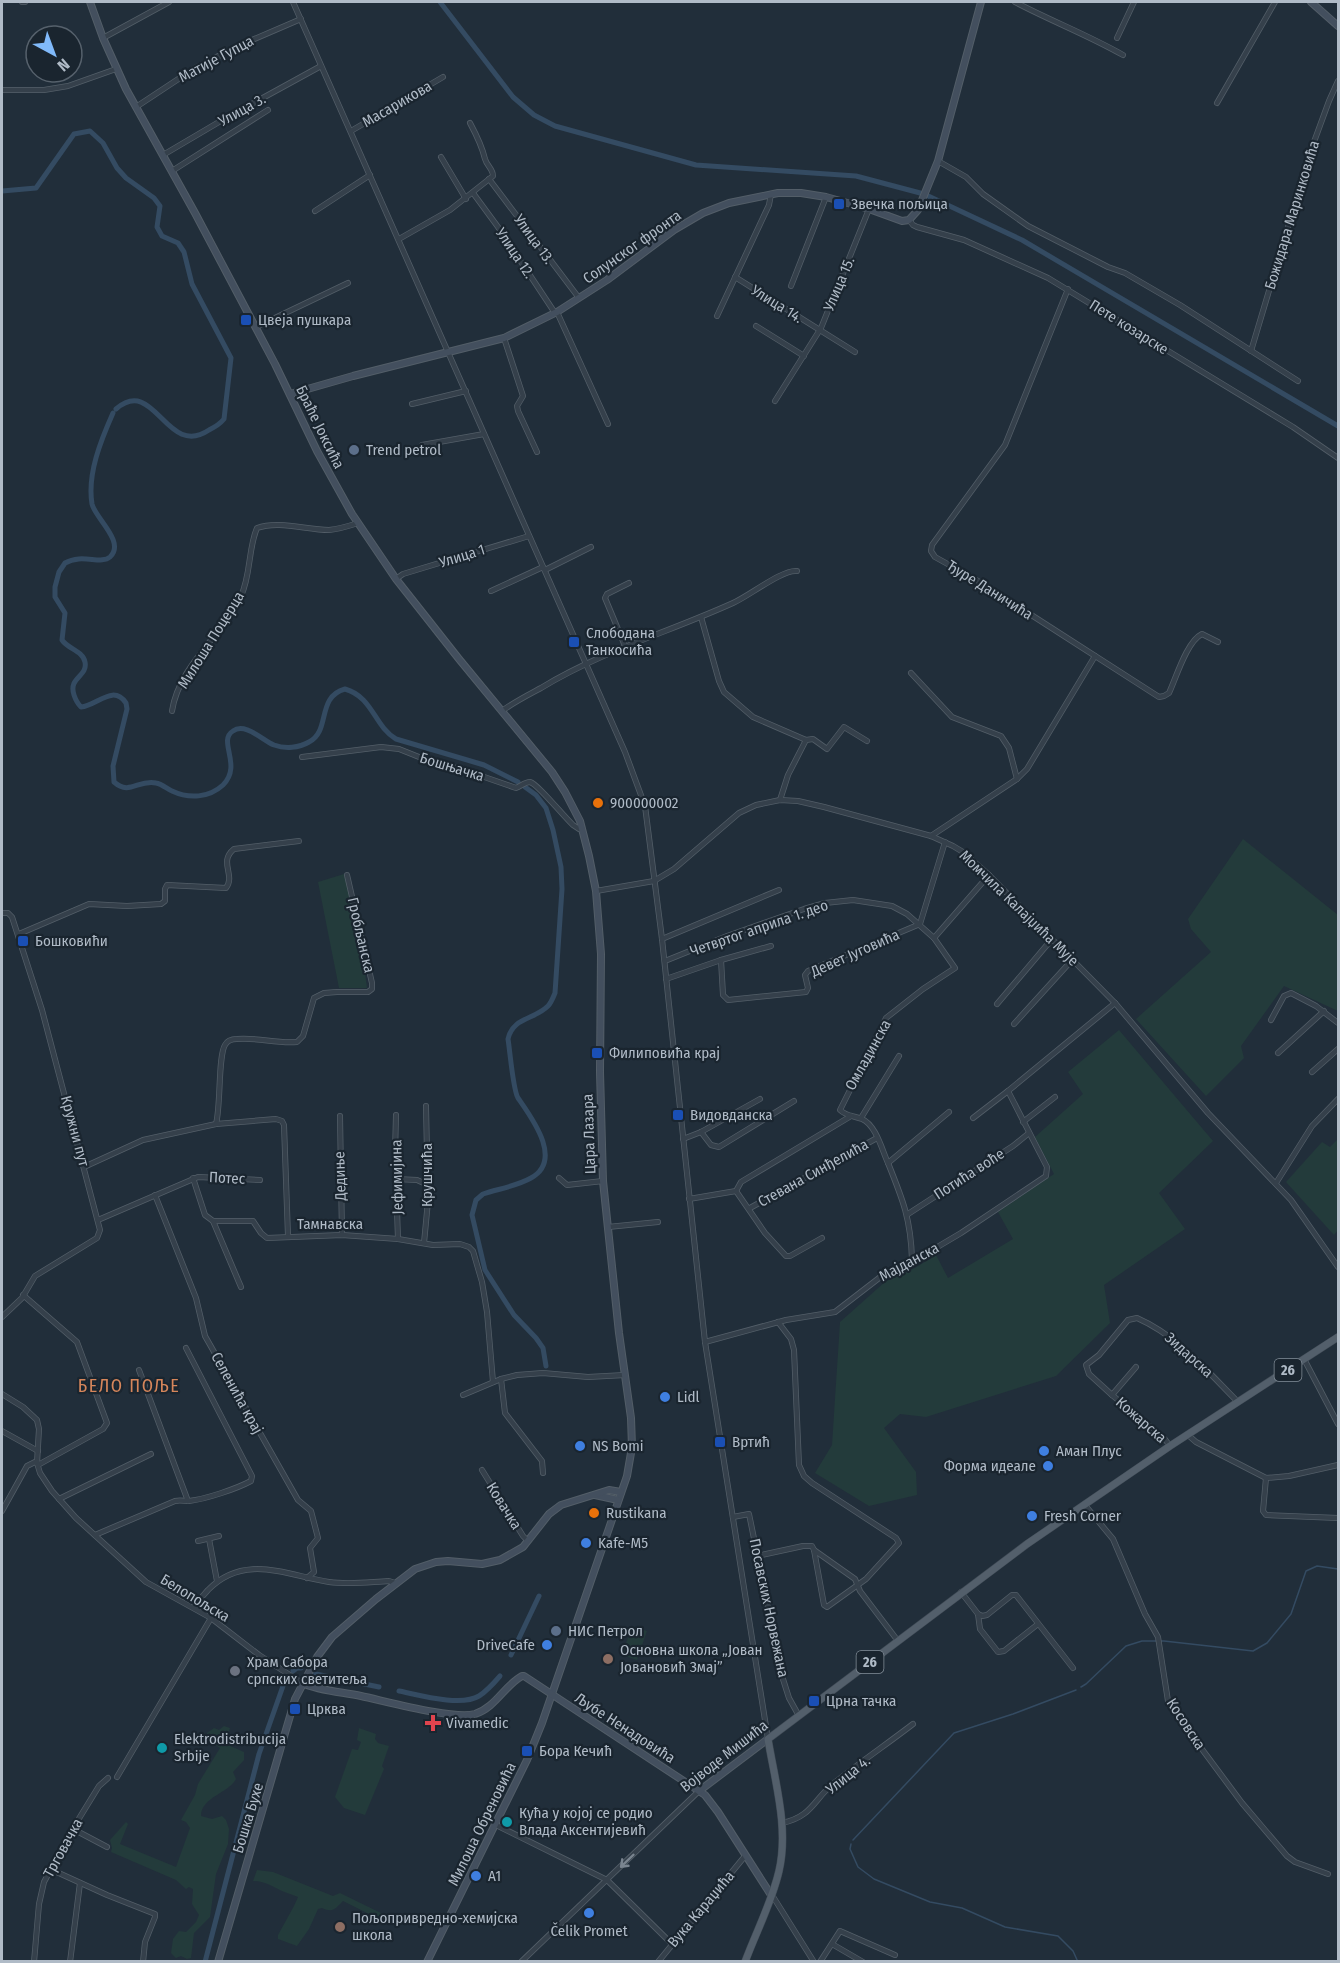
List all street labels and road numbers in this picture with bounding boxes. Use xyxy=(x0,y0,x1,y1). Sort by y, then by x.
street label: Матије Гупца xyxy=(175,32,257,86)
street label: Масарикова xyxy=(359,77,435,131)
street label: Улица 3. xyxy=(214,90,269,131)
street label: Божидара Маринковића xyxy=(1261,138,1323,292)
street label: Солунског фронта xyxy=(579,206,685,288)
street label: Улица 13. xyxy=(509,210,558,267)
street label: Улица 12. xyxy=(491,224,538,282)
street label: Улица 15. xyxy=(819,254,858,315)
street label: Улица 14. xyxy=(747,281,806,327)
street label: Пете козарске xyxy=(1086,296,1172,358)
street label: Браће Јоксића xyxy=(292,382,348,472)
street label: Улица 1 xyxy=(436,541,487,572)
street label: Ђуре Даничића xyxy=(944,556,1036,624)
street label: Милоша Поцерца xyxy=(174,588,248,692)
street label: Бошњачка xyxy=(418,749,486,785)
street label: Момчила Калајџића Мује xyxy=(956,846,1082,970)
street label: Гробљанска xyxy=(344,895,378,975)
street label: Четвртог априла 1. део xyxy=(688,896,830,960)
street label: Девет Југовића xyxy=(807,925,902,981)
street label: Омладинска xyxy=(841,1017,895,1093)
street label: Кружни пут xyxy=(57,1094,93,1169)
street label: Цара Лазара xyxy=(579,1094,599,1174)
street label: Стевана Синђелића xyxy=(755,1135,871,1211)
street label: Јефимијина xyxy=(387,1139,407,1215)
street label: Крушчића xyxy=(418,1143,436,1207)
street label: Потића воће xyxy=(930,1145,1008,1203)
street label: Дедиње xyxy=(330,1151,350,1202)
street label: Потес xyxy=(208,1168,246,1188)
street label: Тамнавска xyxy=(297,1215,363,1233)
street label: Мајданска xyxy=(876,1239,942,1285)
street label: Зидарска xyxy=(1161,1329,1217,1381)
street label: Селенића крај xyxy=(207,1349,267,1437)
road number: 26 xyxy=(1274,1359,1302,1381)
street label: Кожарска xyxy=(1112,1393,1170,1447)
street label: Ковачка xyxy=(483,1479,525,1533)
street label: Посавских Норвежана xyxy=(745,1537,793,1679)
street label: Белопољска xyxy=(157,1570,233,1626)
road number: 26 xyxy=(856,1651,884,1673)
street label: Љубе Ненадовића xyxy=(572,1689,678,1767)
street label: Косовска xyxy=(1163,1695,1209,1753)
street label: Војводе Мишића xyxy=(677,1716,771,1796)
street label: Улица 4. xyxy=(822,1752,874,1799)
street label: Милоша Обреновића xyxy=(444,1759,520,1889)
street label: Бошка Бухе xyxy=(229,1781,267,1855)
street label: Трговачка xyxy=(39,1815,87,1881)
street label: Вука Караџића xyxy=(664,1867,738,1951)

